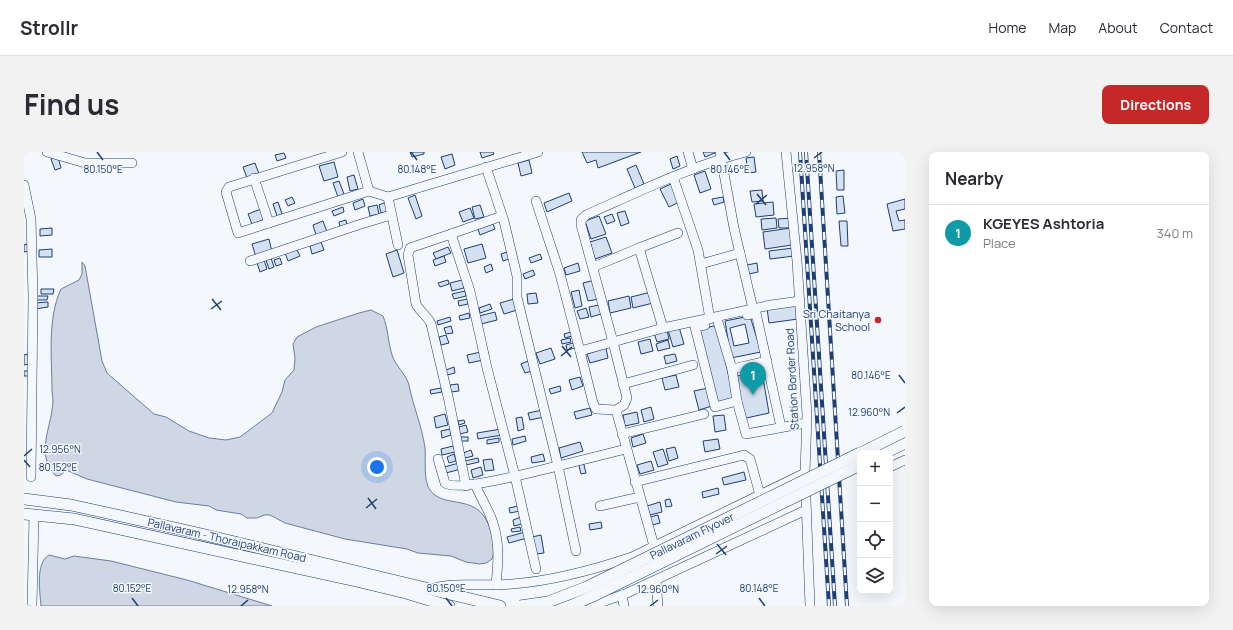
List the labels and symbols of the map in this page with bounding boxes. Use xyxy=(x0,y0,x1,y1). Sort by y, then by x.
text: 12.958°N xyxy=(793,161,835,175)
text: 80.150°E xyxy=(83,162,123,176)
text: 80.148°E xyxy=(397,162,437,176)
text: 80.146°E xyxy=(710,162,750,176)
place label: Sri Chaitanya School xyxy=(803,306,870,334)
marker: Sri Chaitanya School xyxy=(873,315,883,325)
street label: Station Border Road xyxy=(781,328,802,430)
pin: 1 xyxy=(740,362,766,395)
text: 80.146°E xyxy=(851,368,891,382)
text: 12.960°N xyxy=(848,405,890,419)
text: 12.956°N xyxy=(39,442,81,456)
your location xyxy=(367,457,387,477)
text: 80.152°E xyxy=(39,460,78,474)
street label: Pallavaram Flyover xyxy=(647,509,736,562)
street label: Pallavaram - Thoraipakkam Road xyxy=(146,514,308,565)
text: 80.152°E xyxy=(113,581,152,595)
text: 80.150°E xyxy=(426,581,466,595)
text: 80.148°E xyxy=(739,581,779,595)
text: 12.958°N xyxy=(227,582,269,596)
text: 12.960°N xyxy=(637,582,679,596)

